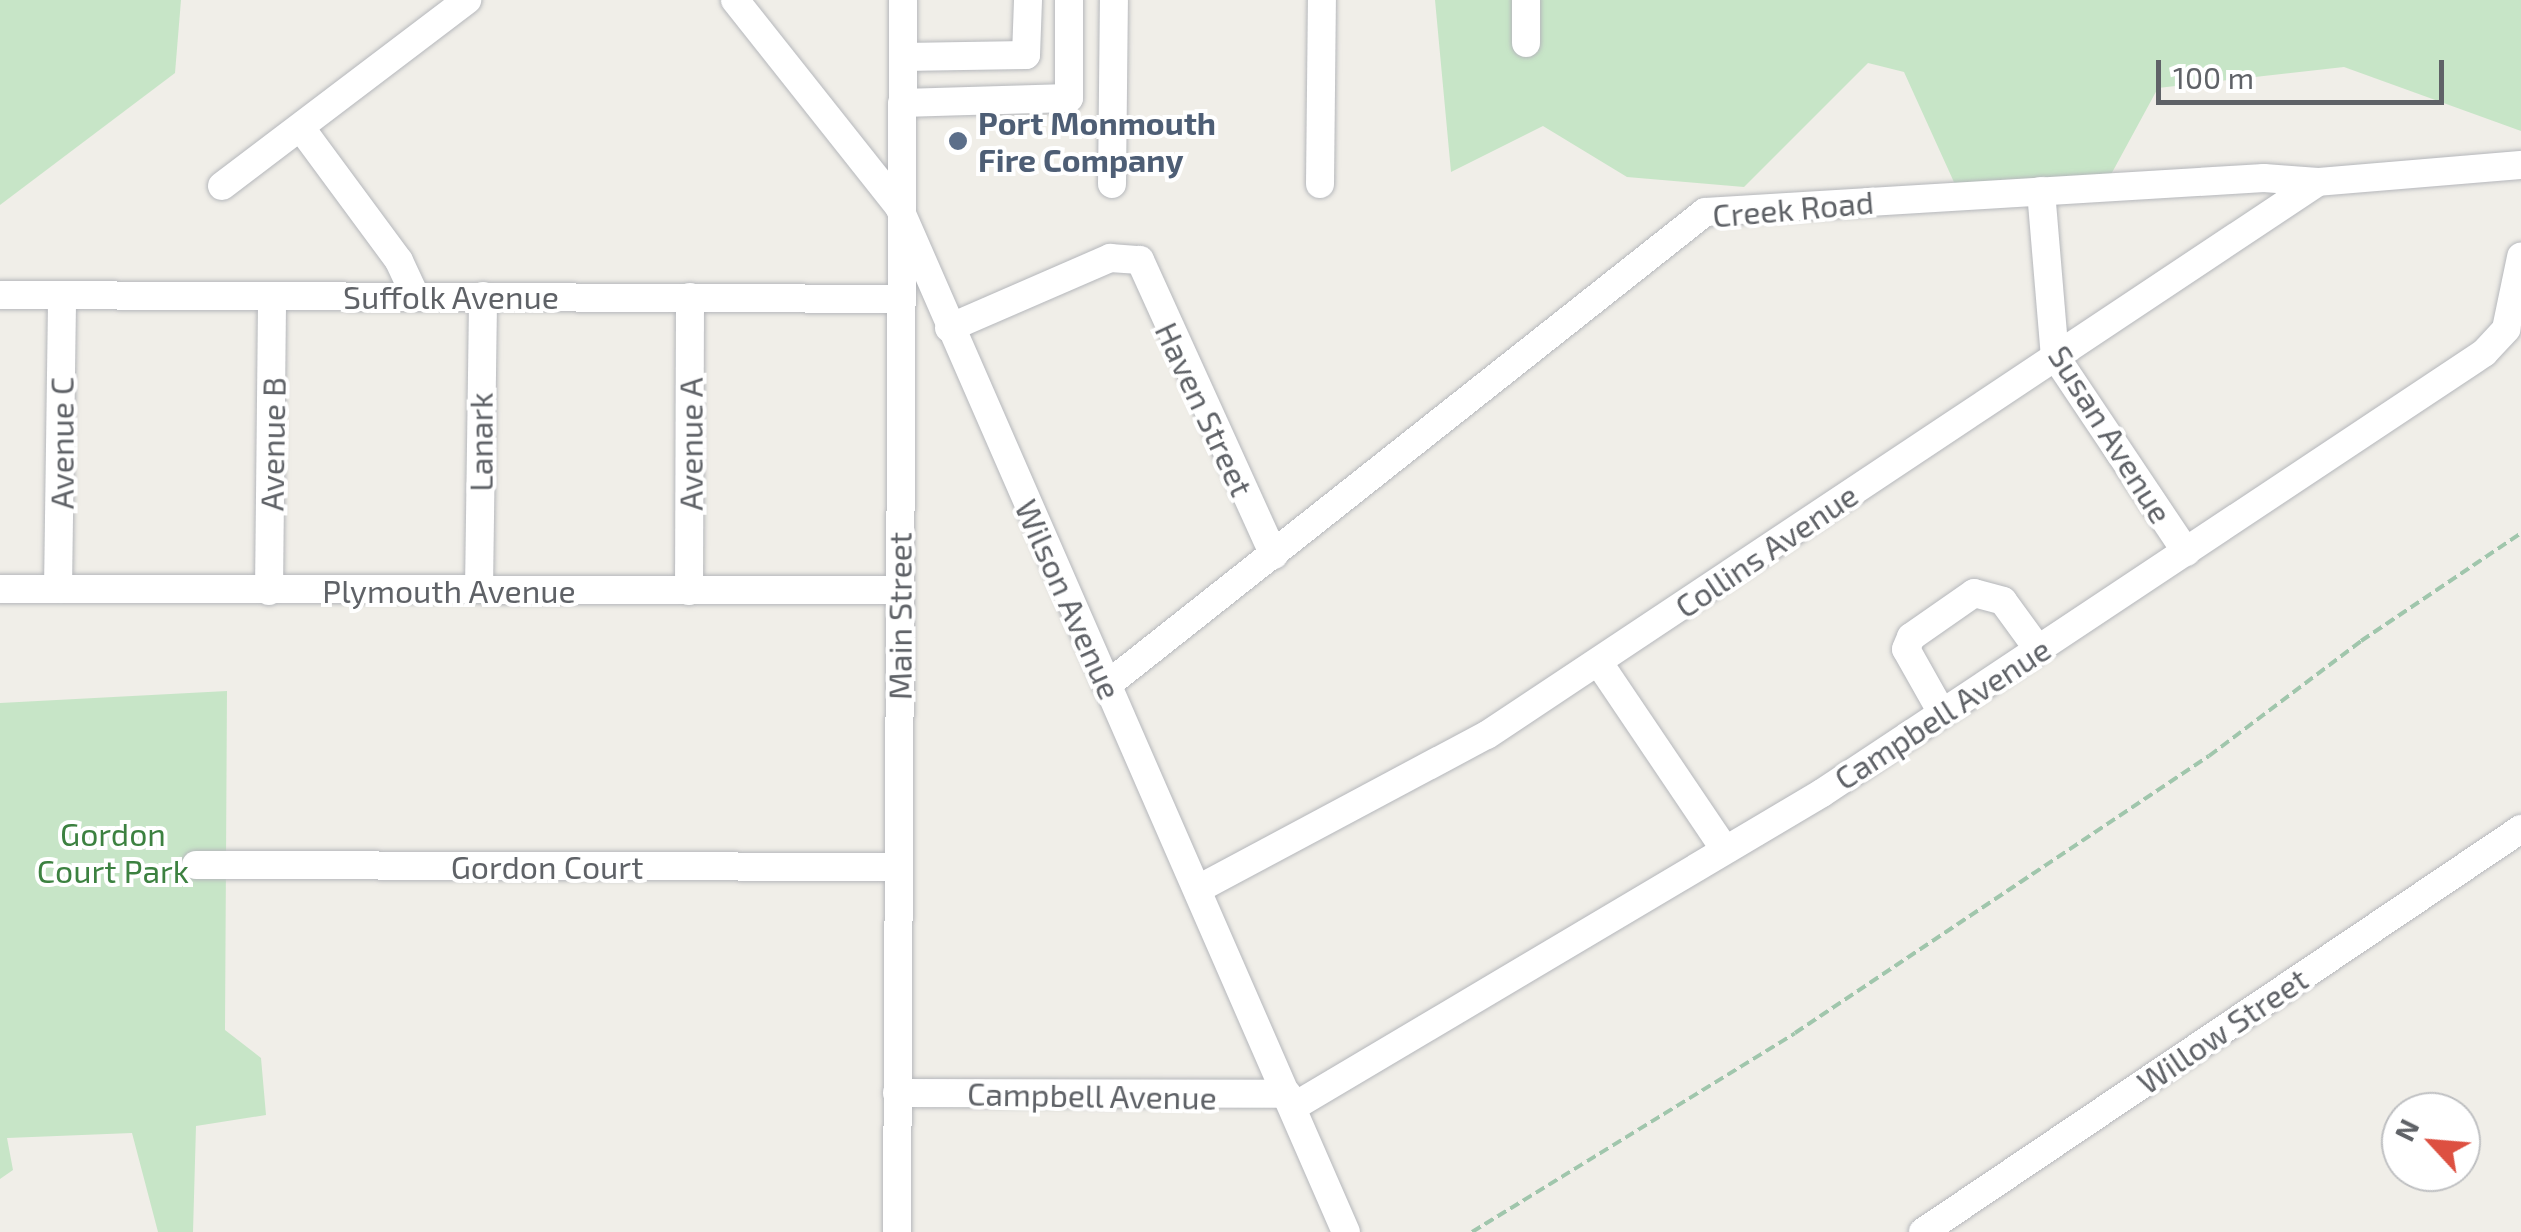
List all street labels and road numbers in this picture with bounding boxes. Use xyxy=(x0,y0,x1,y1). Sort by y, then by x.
street label: Creek Road xyxy=(1711,182,1875,234)
street label: Suffolk Avenue xyxy=(342,277,560,315)
street label: Haven Street xyxy=(1148,316,1262,502)
street label: Susan Avenue xyxy=(2041,338,2181,530)
street label: Avenue C xyxy=(42,377,80,509)
street label: Avenue B xyxy=(252,377,292,511)
street label: Avenue A xyxy=(671,377,709,511)
street label: Lanark xyxy=(461,392,499,492)
street label: Collins Avenue xyxy=(1667,475,1865,625)
street label: Wilson Avenue xyxy=(1008,493,1130,705)
street label: Main Street xyxy=(880,532,918,700)
street label: Plymouth Avenue xyxy=(322,571,576,609)
street label: Campbell Avenue xyxy=(1826,628,2058,798)
street label: Gordon Court xyxy=(451,847,643,885)
street label: Willow Street xyxy=(2129,959,2315,1101)
street label: Campbell Avenue xyxy=(966,1074,1218,1116)

